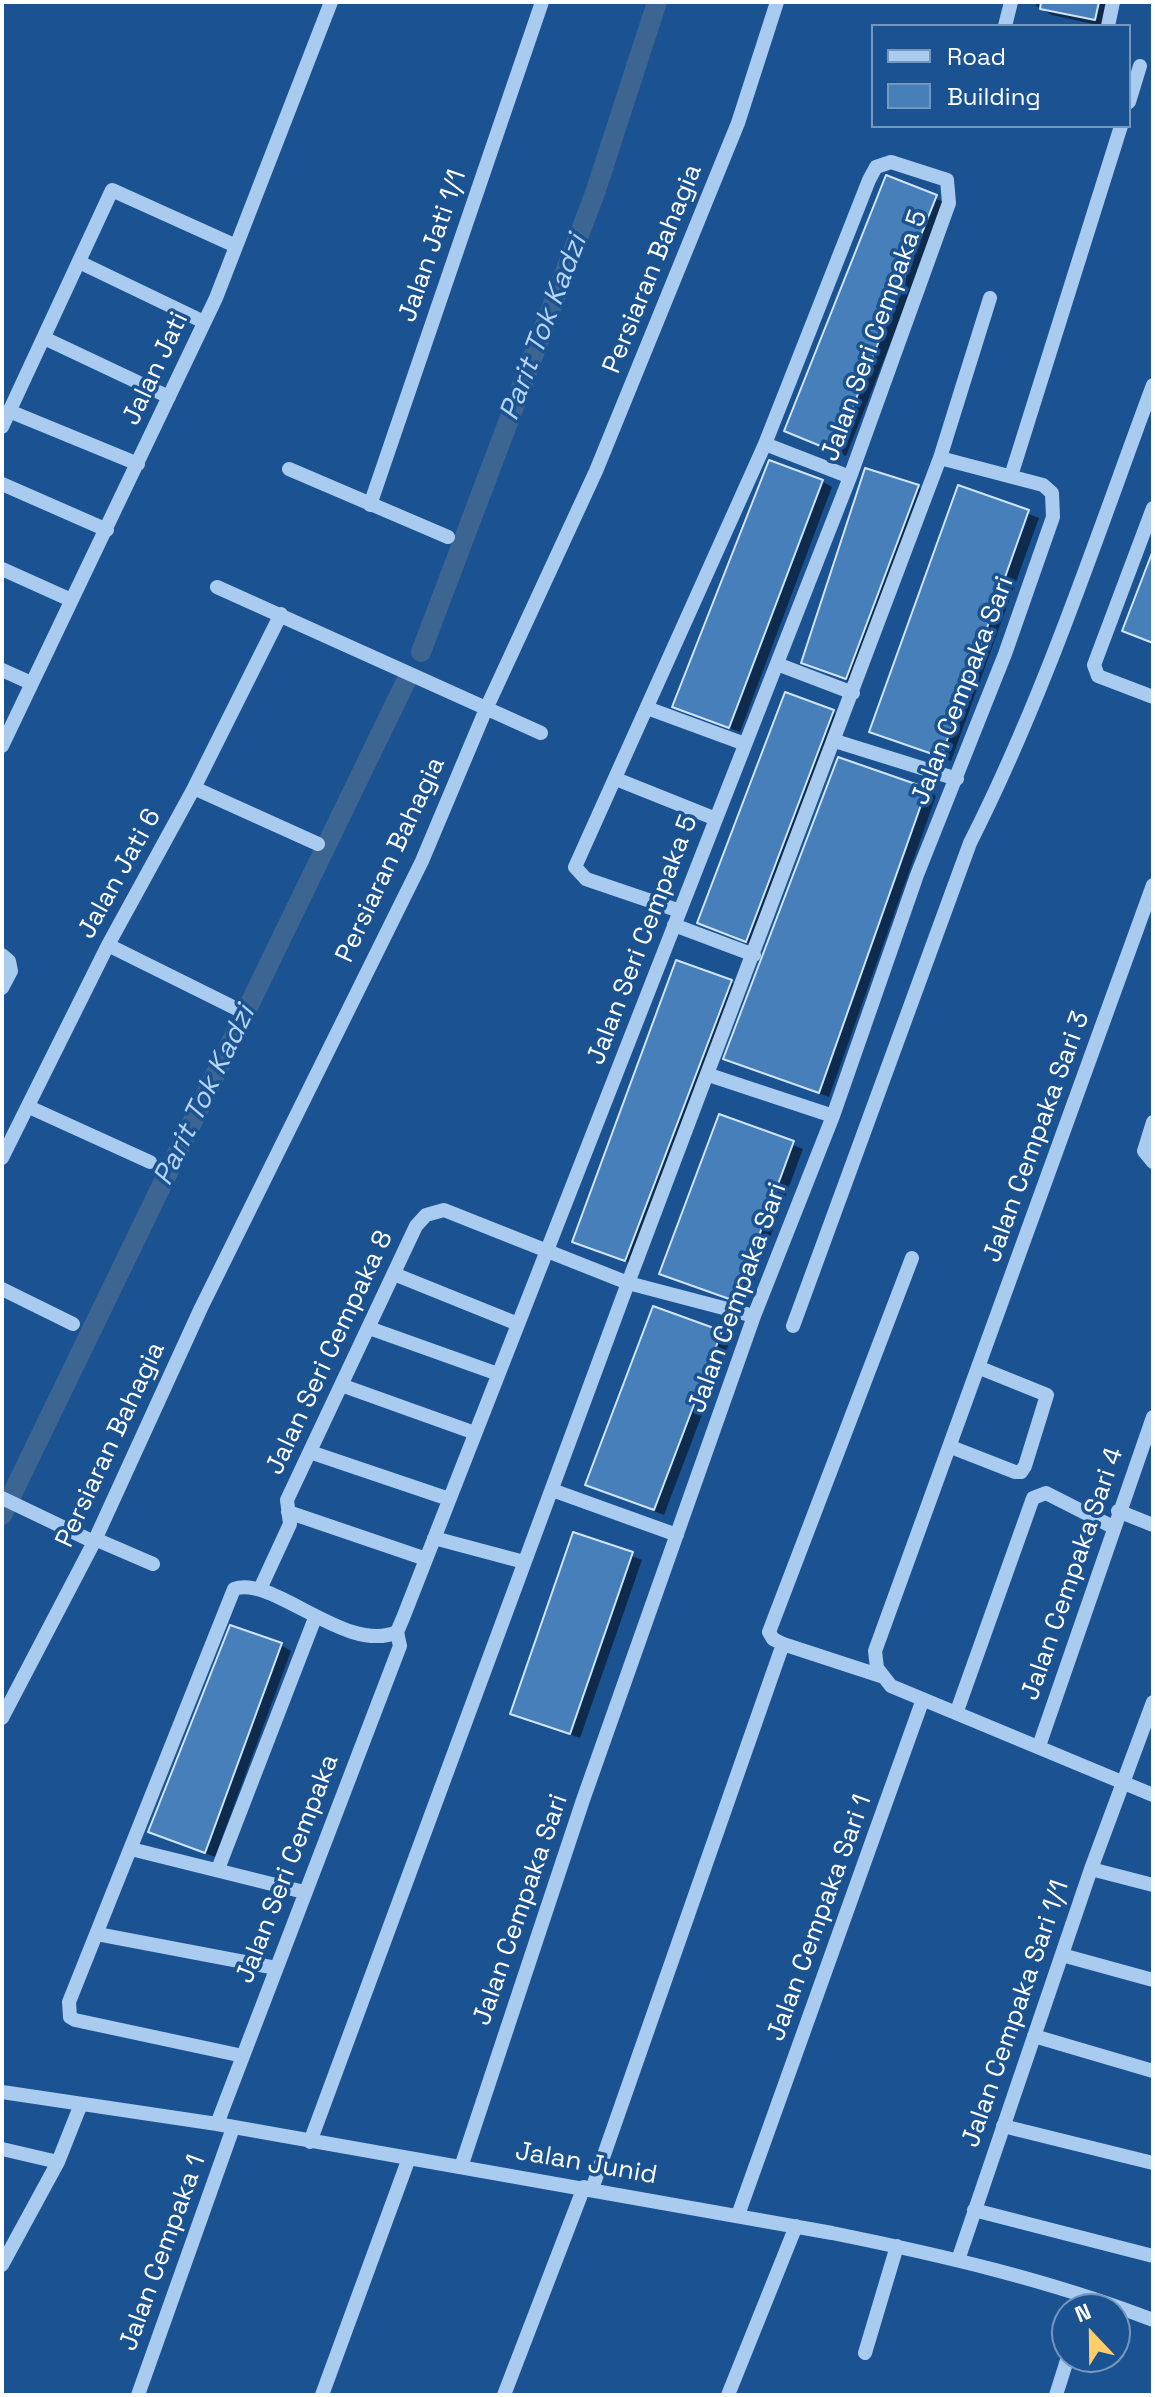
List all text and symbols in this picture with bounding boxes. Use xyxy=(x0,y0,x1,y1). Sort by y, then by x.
legend xyxy=(871,24,1131,128)
text: Road xyxy=(947,41,1006,72)
text: Building xyxy=(947,81,1041,112)
street label: Persiaran Bahagia xyxy=(597,160,709,378)
street label: Jalan Jati 1/1 xyxy=(392,166,474,326)
street label: Jalan Seri Cempaka 5 xyxy=(815,206,935,466)
water label: Parit Tok Kadzi xyxy=(493,231,595,425)
street label: Jalan Jati xyxy=(116,308,196,430)
street label: Jalan Cempaka Sari xyxy=(905,572,1021,810)
street label: Persiaran Bahagia xyxy=(330,752,452,968)
street label: Jalan Jati 6 xyxy=(72,804,168,944)
street label: Jalan Seri Cempaka 5 xyxy=(581,811,705,1069)
water label: Parit Tok Kadzi xyxy=(147,1001,263,1191)
street label: Jalan Cempaka Sari 3 xyxy=(977,1007,1097,1267)
street label: Jalan Cempaka Sari xyxy=(682,1179,794,1417)
street label: Jalan Seri Cempaka 8 xyxy=(260,1226,400,1480)
street label: Persiaran Bahagia xyxy=(50,1337,172,1553)
street label: Jalan Cempaka Sari 4 xyxy=(1015,1444,1131,1704)
street label: Jalan Seri Cempaka xyxy=(230,1750,346,1988)
street label: Jalan Cempaka Sari xyxy=(467,1790,575,2030)
street label: Jalan Cempaka Sari 1 xyxy=(761,1791,879,2045)
street label: Jalan Cempaka Sari 1/1 xyxy=(956,1876,1076,2152)
street label: Jalan Junid xyxy=(513,2136,659,2192)
street label: Jalan Cempaka 1 xyxy=(113,2151,213,2355)
north arrow xyxy=(1051,2293,1131,2373)
text: N xyxy=(1071,2297,1095,2328)

